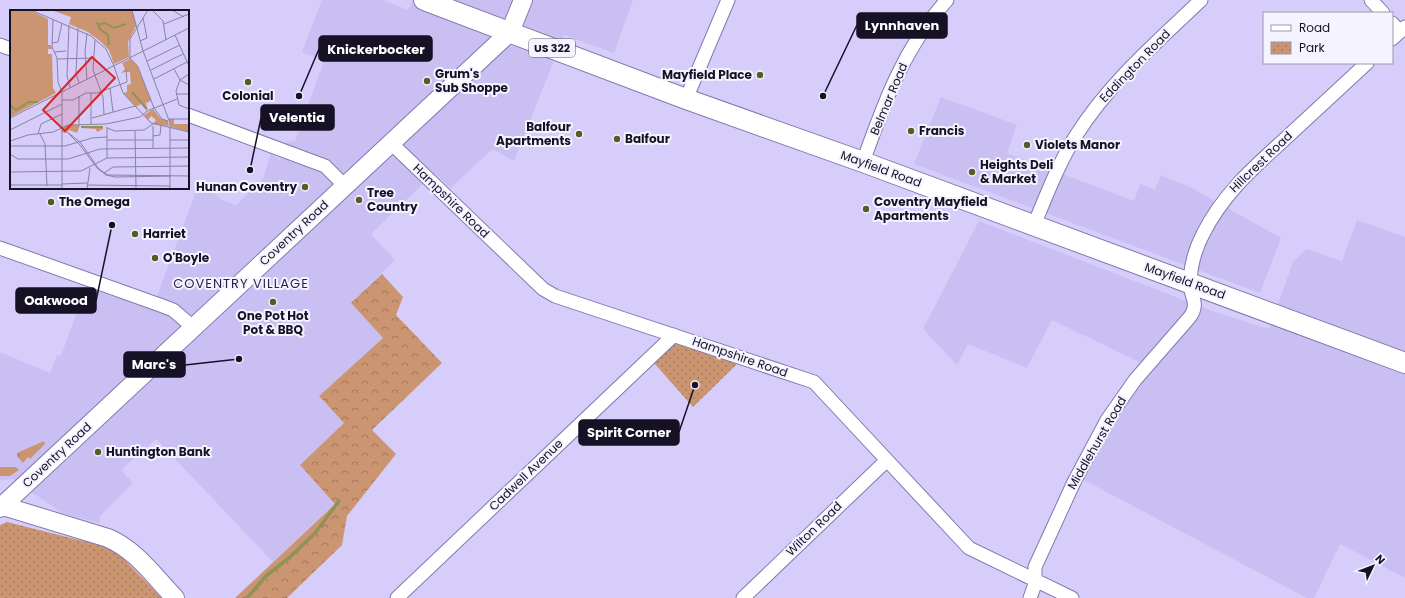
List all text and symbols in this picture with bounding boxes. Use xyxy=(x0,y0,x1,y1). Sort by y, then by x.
inset map xyxy=(10,10,189,189)
legend xyxy=(1263,12,1393,64)
callout: Lynnhaven xyxy=(857,13,947,38)
text: Lynnhaven xyxy=(865,16,939,35)
text: Road xyxy=(1299,19,1330,36)
street label: Eddington Road xyxy=(1095,25,1174,106)
callout: Knickerbocker xyxy=(319,36,432,61)
road number: US 322 xyxy=(529,39,575,57)
text: Park xyxy=(1299,39,1326,56)
text: Knickerbocker xyxy=(327,40,425,59)
street label: Belmar Road xyxy=(866,60,911,138)
place label: Grum's Sub Shoppe xyxy=(435,65,509,96)
place label: Mayfield Place xyxy=(662,66,753,83)
marker: Mayfield Place xyxy=(755,70,765,80)
marker: Grum's Sub Shoppe xyxy=(422,76,432,86)
marker: Colonial xyxy=(243,77,253,87)
place label: Colonial xyxy=(222,87,274,104)
callout: Velentia xyxy=(261,105,334,130)
text: Velentia xyxy=(269,108,325,127)
place label: Balfour Apartments xyxy=(496,118,571,149)
place label: Francis xyxy=(919,122,965,139)
marker: Francis xyxy=(906,126,916,136)
street label: Hillcrest Road xyxy=(1225,127,1296,196)
marker: Balfour Apartments xyxy=(574,129,584,139)
place label: Balfour xyxy=(625,130,670,147)
marker: Balfour xyxy=(612,134,622,144)
place label: Violets Manor xyxy=(1035,136,1120,153)
marker: Violets Manor xyxy=(1022,140,1032,150)
street label: Mayfield Road xyxy=(838,146,924,191)
place label: Heights Deli & Market xyxy=(980,156,1053,187)
street label: Hampshire Road xyxy=(409,160,493,242)
marker: Heights Deli & Market xyxy=(967,167,977,177)
place label: Hunan Coventry xyxy=(196,178,297,195)
marker: Hunan Coventry xyxy=(300,182,310,192)
place label: Tree Country xyxy=(367,184,418,215)
place label: The Omega xyxy=(59,193,130,210)
place label: Coventry Mayfield Apartments xyxy=(874,193,988,224)
marker: Tree Country xyxy=(354,195,364,205)
street label: Coventry Road xyxy=(255,196,332,269)
marker: The Omega xyxy=(46,197,56,207)
marker: Coventry Mayfield Apartments xyxy=(861,204,871,214)
place label: Harriet xyxy=(143,225,186,242)
marker: Harriet xyxy=(130,229,140,239)
place label: O'Boyle xyxy=(163,249,210,266)
marker: O'Boyle xyxy=(150,253,160,263)
street label: Mayfield Road xyxy=(1142,258,1228,303)
district label: COVENTRY VILLAGE xyxy=(173,274,309,293)
callout: Oakwood xyxy=(16,288,96,313)
text: Oakwood xyxy=(24,291,88,310)
marker: One Pot Hot Pot & BBQ xyxy=(268,297,278,307)
place label: One Pot Hot Pot & BBQ xyxy=(237,307,309,338)
street label: Hampshire Road xyxy=(690,332,790,381)
callout: Marc's xyxy=(124,352,185,377)
text: Marc's xyxy=(132,355,176,374)
street label: Middlehurst Road xyxy=(1063,393,1130,492)
street label: Coventry Road xyxy=(18,418,95,491)
callout: Spirit Corner xyxy=(579,420,679,445)
text: Spirit Corner xyxy=(587,423,672,442)
street label: Cadwell Avenue xyxy=(485,435,566,514)
place label: Huntington Bank xyxy=(106,443,211,460)
marker: Huntington Bank xyxy=(93,447,103,457)
street label: Wilton Road xyxy=(782,498,845,560)
north arrow xyxy=(1353,546,1393,586)
text: N xyxy=(1372,551,1389,568)

